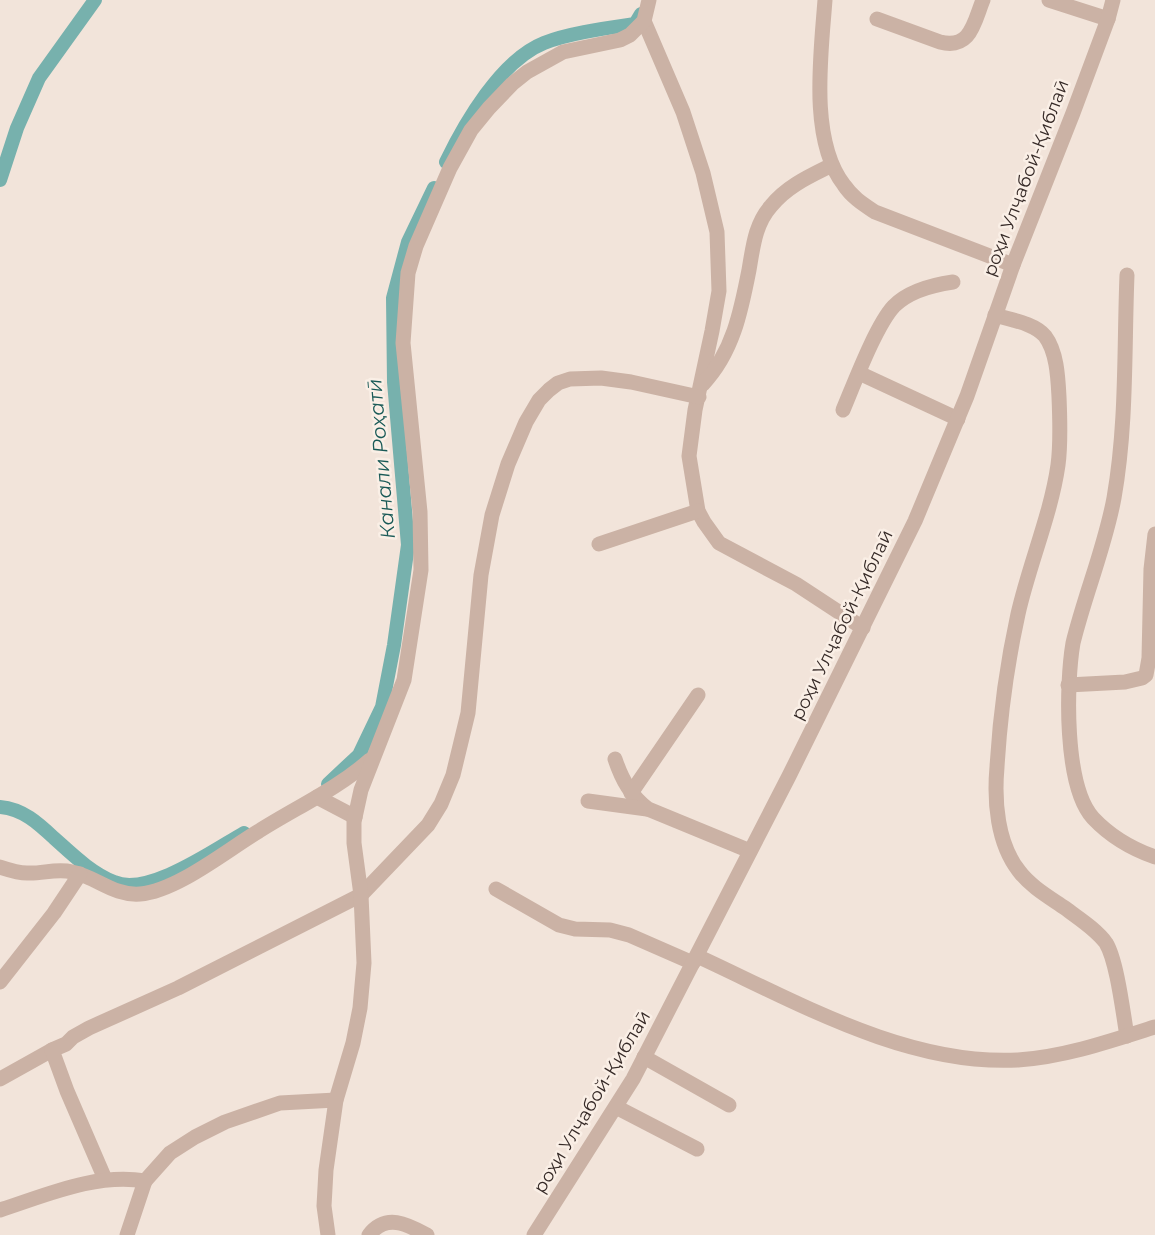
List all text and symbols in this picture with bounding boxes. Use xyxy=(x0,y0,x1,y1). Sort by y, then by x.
street label: роҳи Улҷабой-Қиблаӣ xyxy=(978,76,1074,280)
water label: Канали Роҳатӣ xyxy=(362,378,400,540)
street label: роҳи Улҷабой-Қиблаӣ xyxy=(786,526,898,724)
street label: роҳи Улҷабой-Қиблаӣ xyxy=(529,1007,655,1197)

